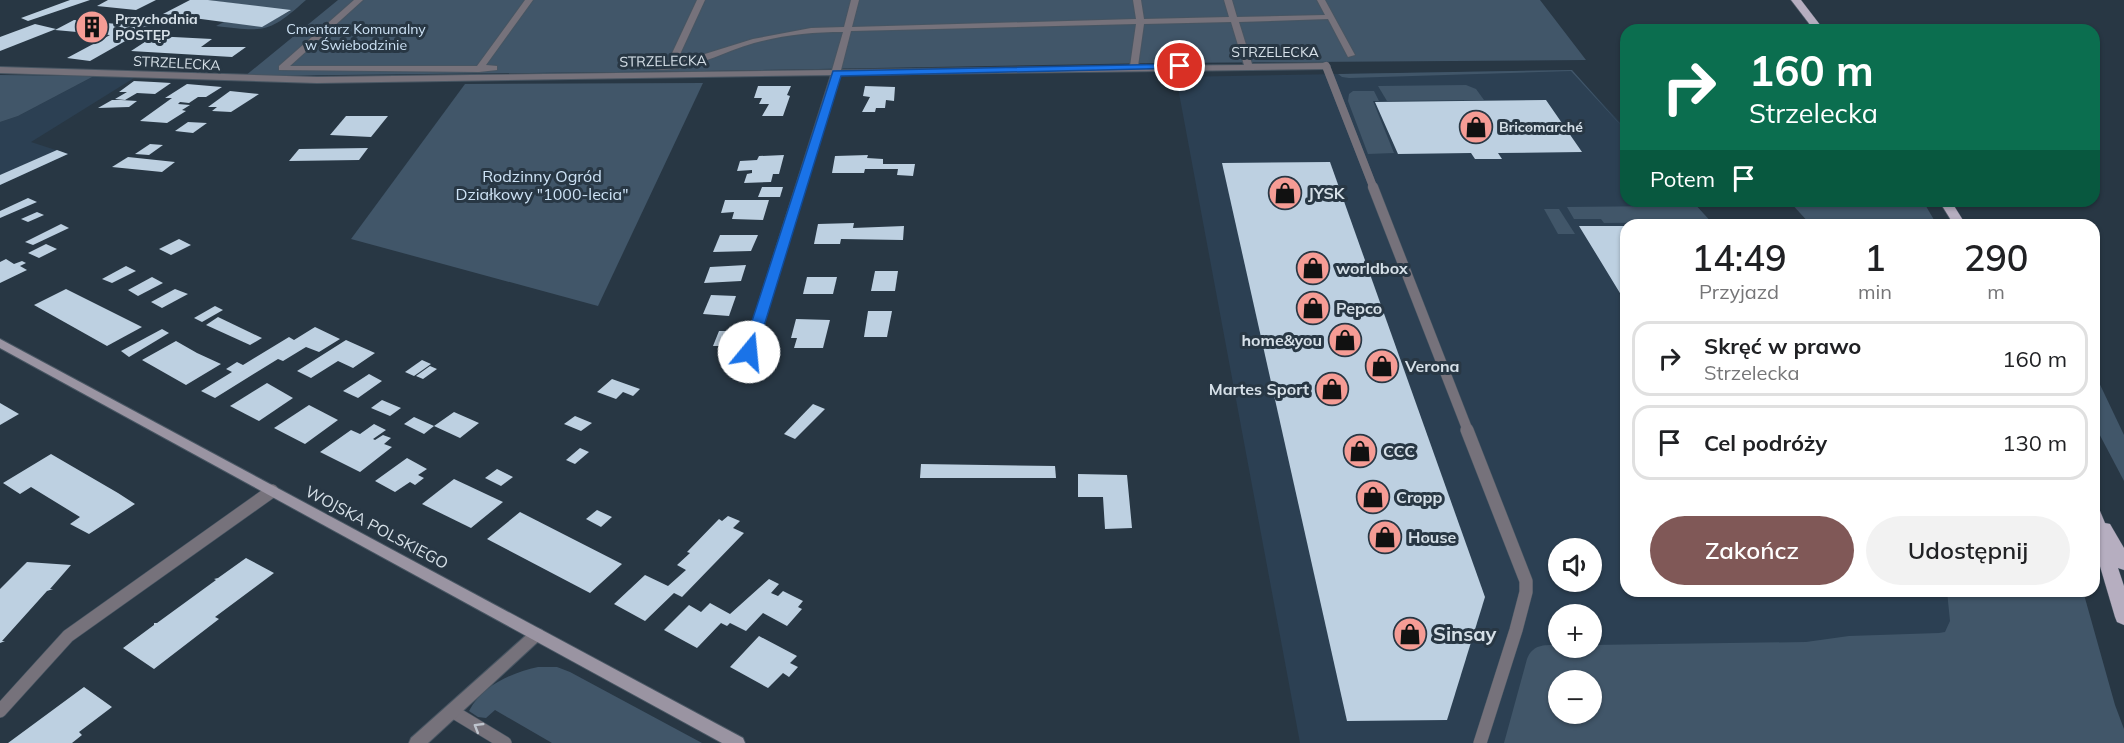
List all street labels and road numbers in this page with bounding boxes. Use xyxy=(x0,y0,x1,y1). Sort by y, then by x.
street label: STRZELECKA xyxy=(1231,43,1319,61)
street label: STRZELECKA xyxy=(619,51,708,71)
street label: STRZELECKA xyxy=(133,52,222,74)
street label: WOJSKA POLSKIEGO xyxy=(302,481,452,573)

